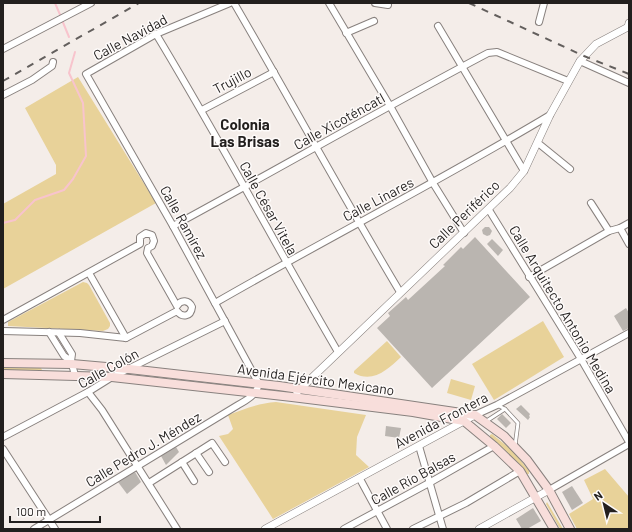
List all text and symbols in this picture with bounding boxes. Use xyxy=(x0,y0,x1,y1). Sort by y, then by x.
street label: Calle Navidad xyxy=(90,10,170,64)
street label: Trujillo xyxy=(210,63,254,97)
street label: Calle Xicoténcatl xyxy=(291,89,387,153)
district label: Colonia Las Brisas xyxy=(211,115,280,150)
street label: Calle César Vitela xyxy=(236,158,302,258)
street label: Calle Linares xyxy=(340,173,416,225)
street label: Calle Periférico xyxy=(425,176,503,252)
street label: Calle Ramírez xyxy=(157,182,211,262)
street label: Calle Arquitecto Antonio Medina xyxy=(506,222,620,396)
street label: Calle Colón xyxy=(75,344,141,392)
street label: Avenida Ejército Mexicano xyxy=(236,360,396,398)
street label: Avenida Frontera xyxy=(391,388,491,452)
street label: Calle Pedro J. Méndez xyxy=(82,408,204,490)
street label: Calle Río Balsas xyxy=(368,448,458,508)
north arrow xyxy=(584,484,624,524)
text: N xyxy=(591,488,605,503)
scale bar xyxy=(10,498,100,524)
text: 100 m xyxy=(16,504,46,518)

